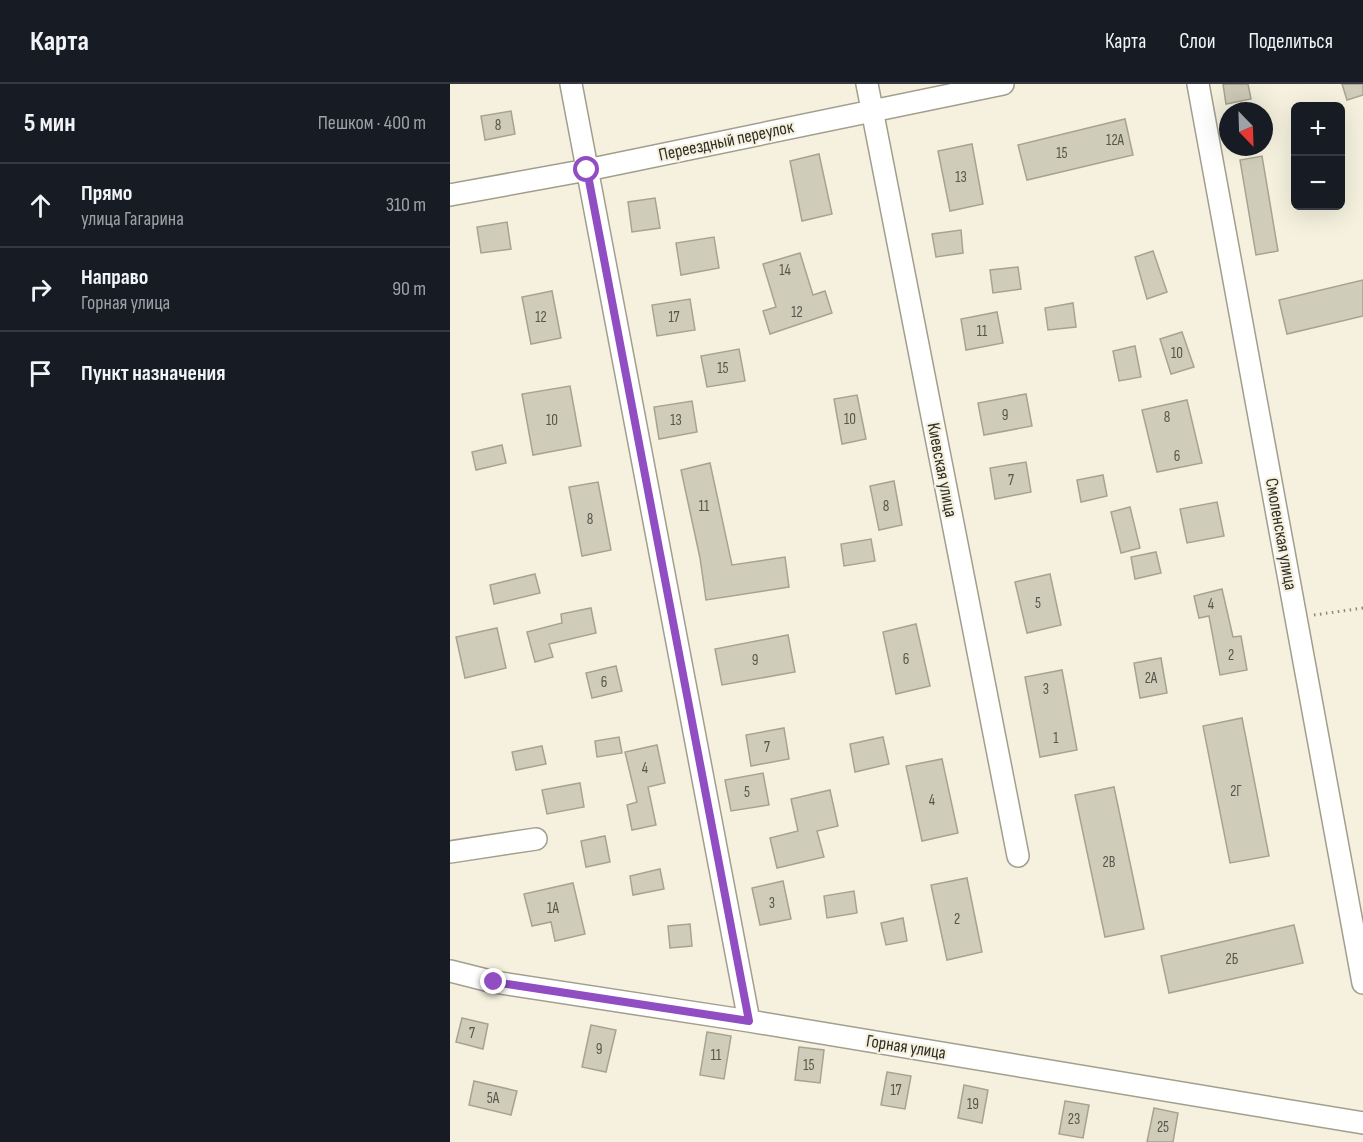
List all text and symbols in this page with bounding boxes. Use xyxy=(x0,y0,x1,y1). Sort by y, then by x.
text: Карта xyxy=(30,25,89,58)
text: Карта xyxy=(1105,29,1146,54)
text: Слои xyxy=(1179,29,1215,54)
text: Поделиться xyxy=(1248,29,1333,54)
north arrow xyxy=(1219,102,1273,156)
map controls xyxy=(1291,102,1345,210)
button: + xyxy=(1291,102,1345,156)
text: 5 мин xyxy=(24,108,76,139)
text: Пешком · 400 m xyxy=(318,111,426,135)
house number: 8 xyxy=(495,116,501,135)
street label: Переездный переулок xyxy=(657,116,796,166)
house number: 12А xyxy=(1106,131,1125,150)
house number: 15 xyxy=(1056,144,1068,163)
route start xyxy=(573,156,599,182)
button: − xyxy=(1291,156,1345,210)
house number: 13 xyxy=(955,168,967,187)
text: Прямо xyxy=(81,180,132,207)
icon: ahead xyxy=(24,189,57,222)
text: 310 m xyxy=(386,193,426,217)
text: улица Гагарина xyxy=(81,207,184,231)
house number: 14 xyxy=(779,261,791,280)
text: Направо xyxy=(81,264,148,291)
icon: right xyxy=(24,273,57,306)
text: 90 m xyxy=(392,277,426,301)
text: Горная улица xyxy=(81,291,170,315)
house number: 12 xyxy=(791,303,803,322)
house number: 12 xyxy=(535,308,547,327)
house number: 17 xyxy=(668,308,680,327)
house number: 11 xyxy=(977,322,988,341)
house number: 10 xyxy=(1171,344,1183,363)
icon: arrive xyxy=(24,357,57,390)
house number: 15 xyxy=(717,359,729,378)
text: Пункт назначения xyxy=(81,360,225,387)
house number: 9 xyxy=(1002,406,1008,425)
house number: 8 xyxy=(1164,408,1170,427)
house number: 10 xyxy=(844,410,856,429)
house number: 10 xyxy=(546,411,558,430)
house number: 13 xyxy=(670,411,682,430)
street label: Киевская улица xyxy=(923,421,961,519)
house number: 6 xyxy=(1174,447,1180,466)
house number: 7 xyxy=(1008,471,1014,490)
street label: Смоленская улица xyxy=(1261,476,1301,592)
house number: 11 xyxy=(699,497,710,516)
house number: 8 xyxy=(883,497,889,516)
house number: 8 xyxy=(587,510,593,529)
house number: 5 xyxy=(1035,594,1041,613)
house number: 4 xyxy=(1208,595,1214,614)
house number: 2 xyxy=(1228,646,1234,665)
house number: 6 xyxy=(903,650,909,669)
house number: 9 xyxy=(752,651,758,670)
house number: 2А xyxy=(1145,669,1158,688)
house number: 6 xyxy=(601,673,607,692)
house number: 3 xyxy=(1043,680,1049,699)
house number: 1 xyxy=(1053,729,1059,748)
house number: 7 xyxy=(764,738,770,757)
house number: 4 xyxy=(642,759,648,778)
house number: 2Г xyxy=(1230,782,1242,801)
house number: 5 xyxy=(744,783,750,802)
house number: 4 xyxy=(929,791,935,810)
house number: 2В xyxy=(1103,853,1116,872)
house number: 3 xyxy=(769,894,775,913)
house number: 1A xyxy=(547,899,560,918)
house number: 2 xyxy=(954,910,960,929)
house number: 2Б xyxy=(1226,950,1239,969)
route end xyxy=(480,968,506,994)
house number: 7 xyxy=(469,1024,475,1043)
street label: Горная улица xyxy=(865,1030,947,1064)
house number: 9 xyxy=(596,1040,602,1059)
house number: 11 xyxy=(711,1046,722,1065)
house number: 15 xyxy=(803,1056,815,1075)
house number: 17 xyxy=(890,1081,902,1100)
house number: 5А xyxy=(487,1089,500,1108)
house number: 19 xyxy=(967,1095,979,1114)
house number: 23 xyxy=(1068,1110,1080,1129)
house number: 25 xyxy=(1157,1118,1169,1137)

